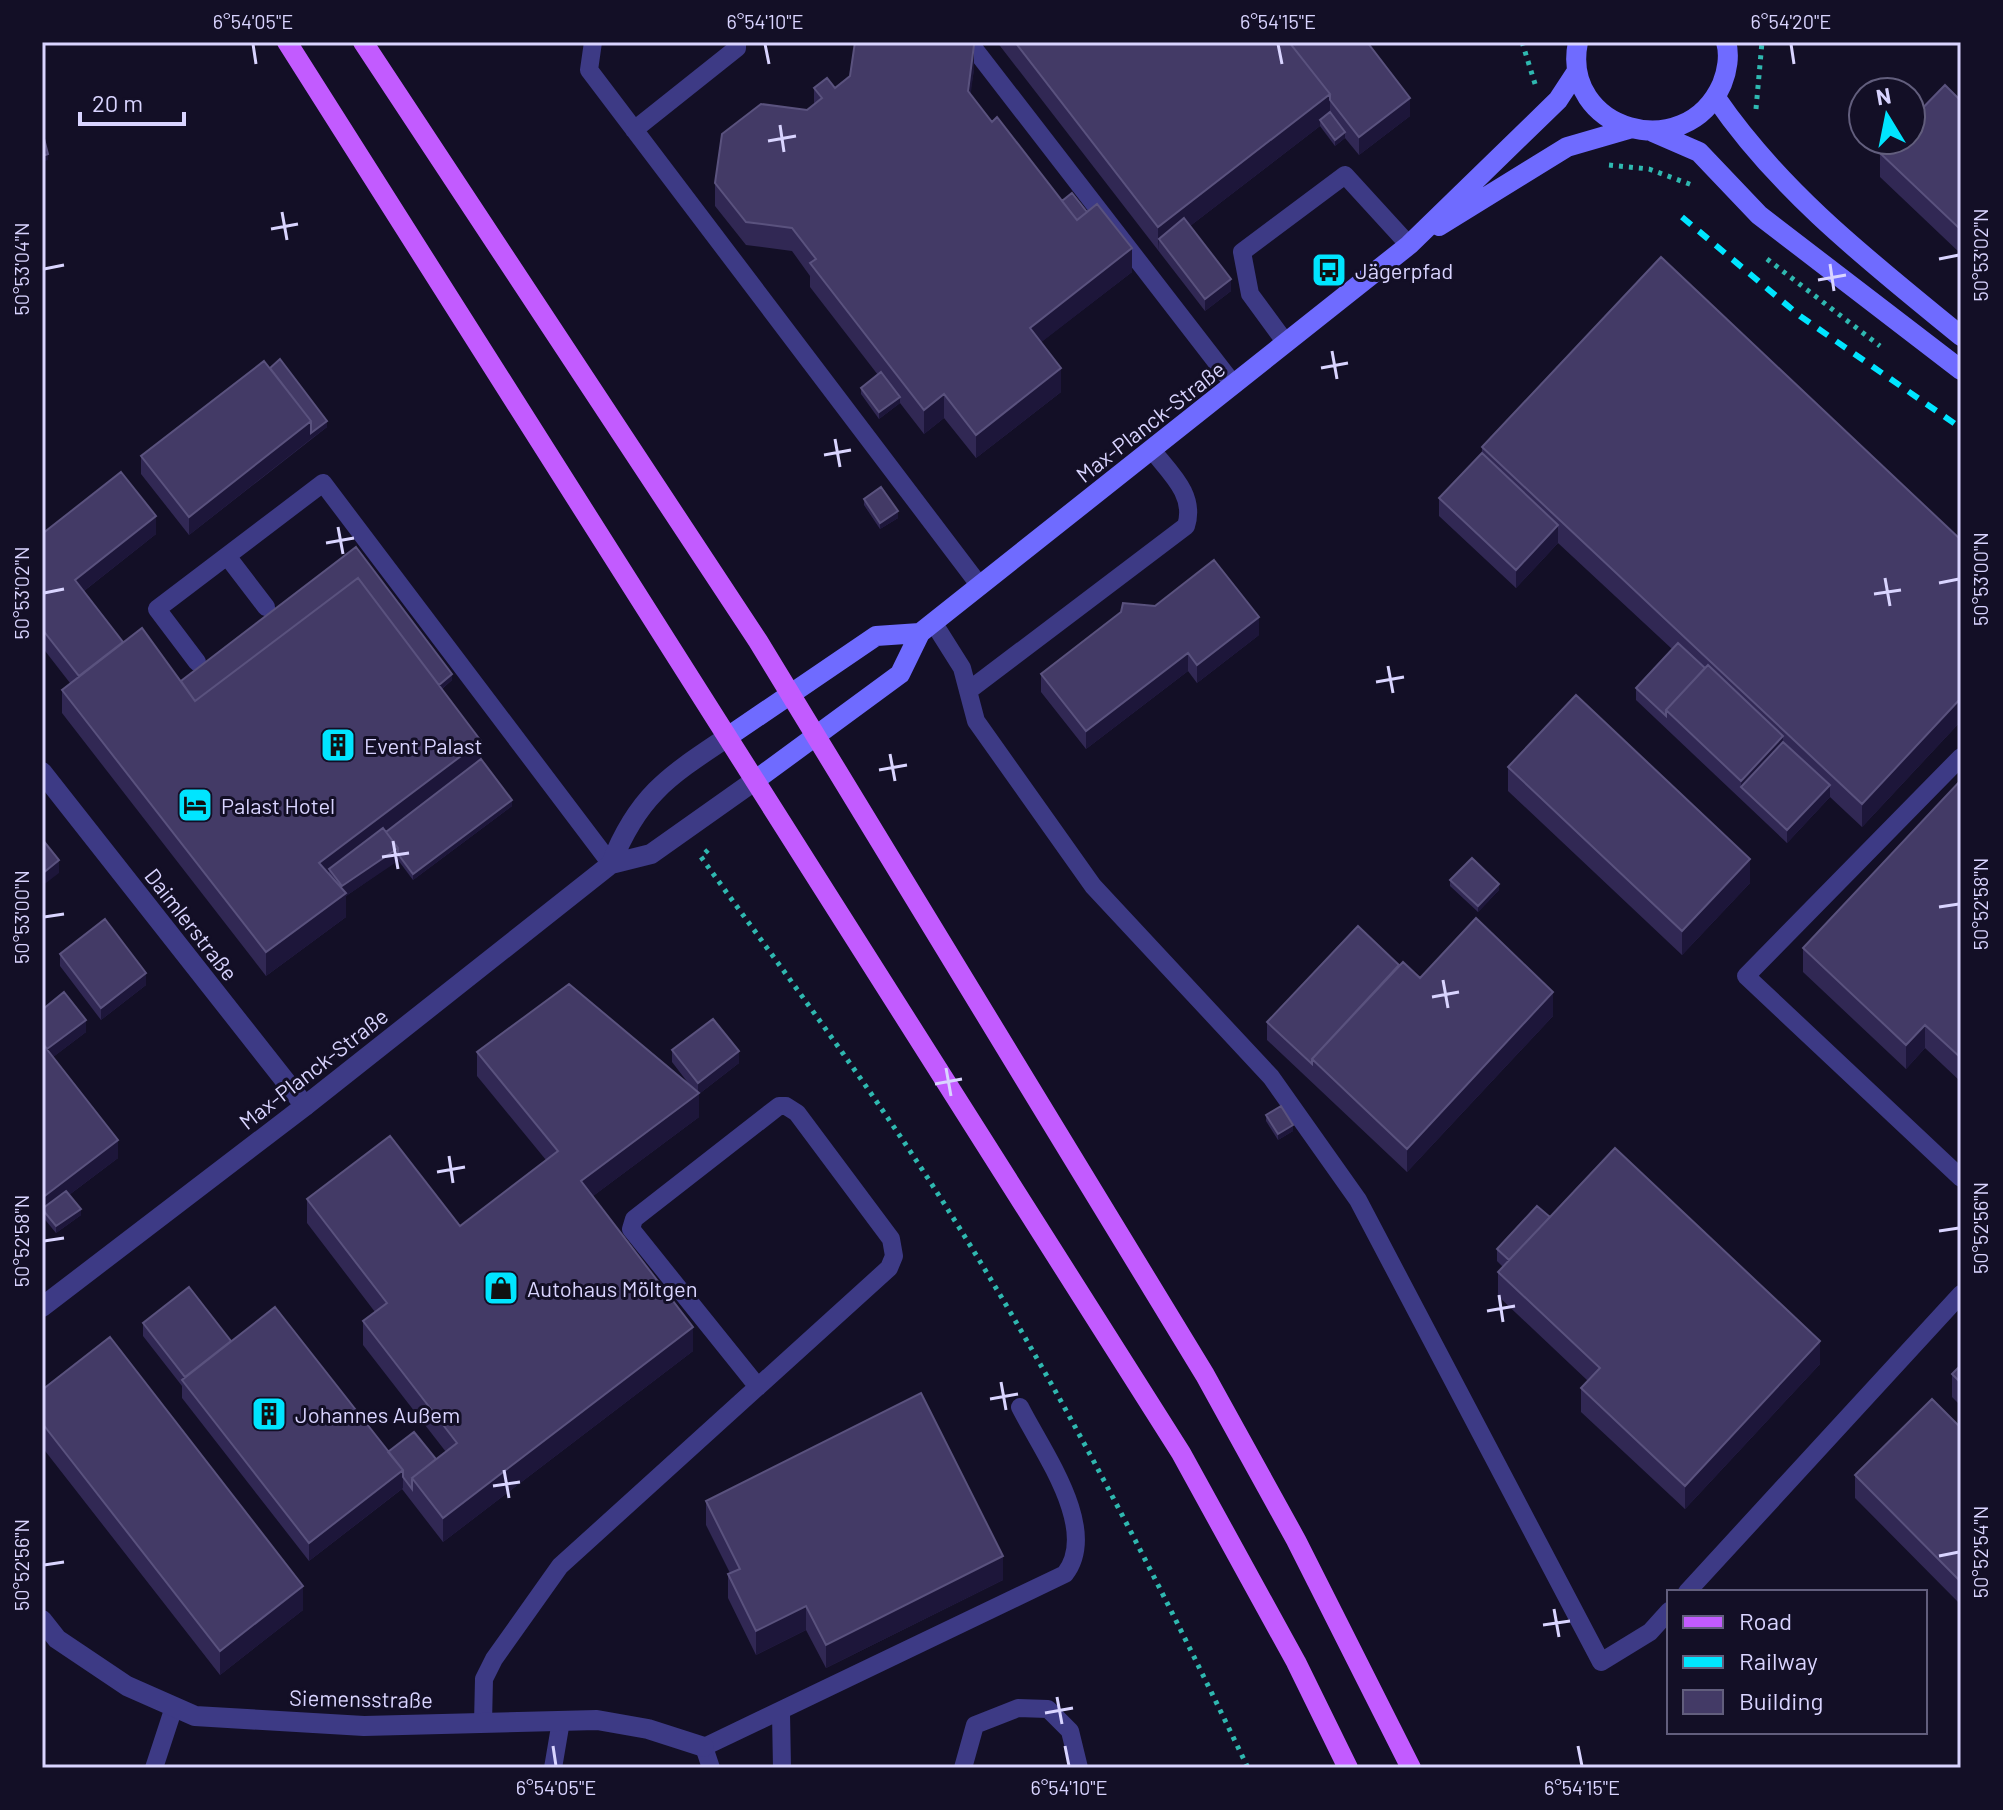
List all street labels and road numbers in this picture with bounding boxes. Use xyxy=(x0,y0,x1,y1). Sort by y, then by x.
street label: Max-Planck-Straße xyxy=(1070,355,1230,487)
street label: Daimlerstraße xyxy=(140,863,244,985)
street label: Max-Planck-Straße xyxy=(233,1002,393,1134)
street label: Siemensstraße xyxy=(289,1684,433,1712)

